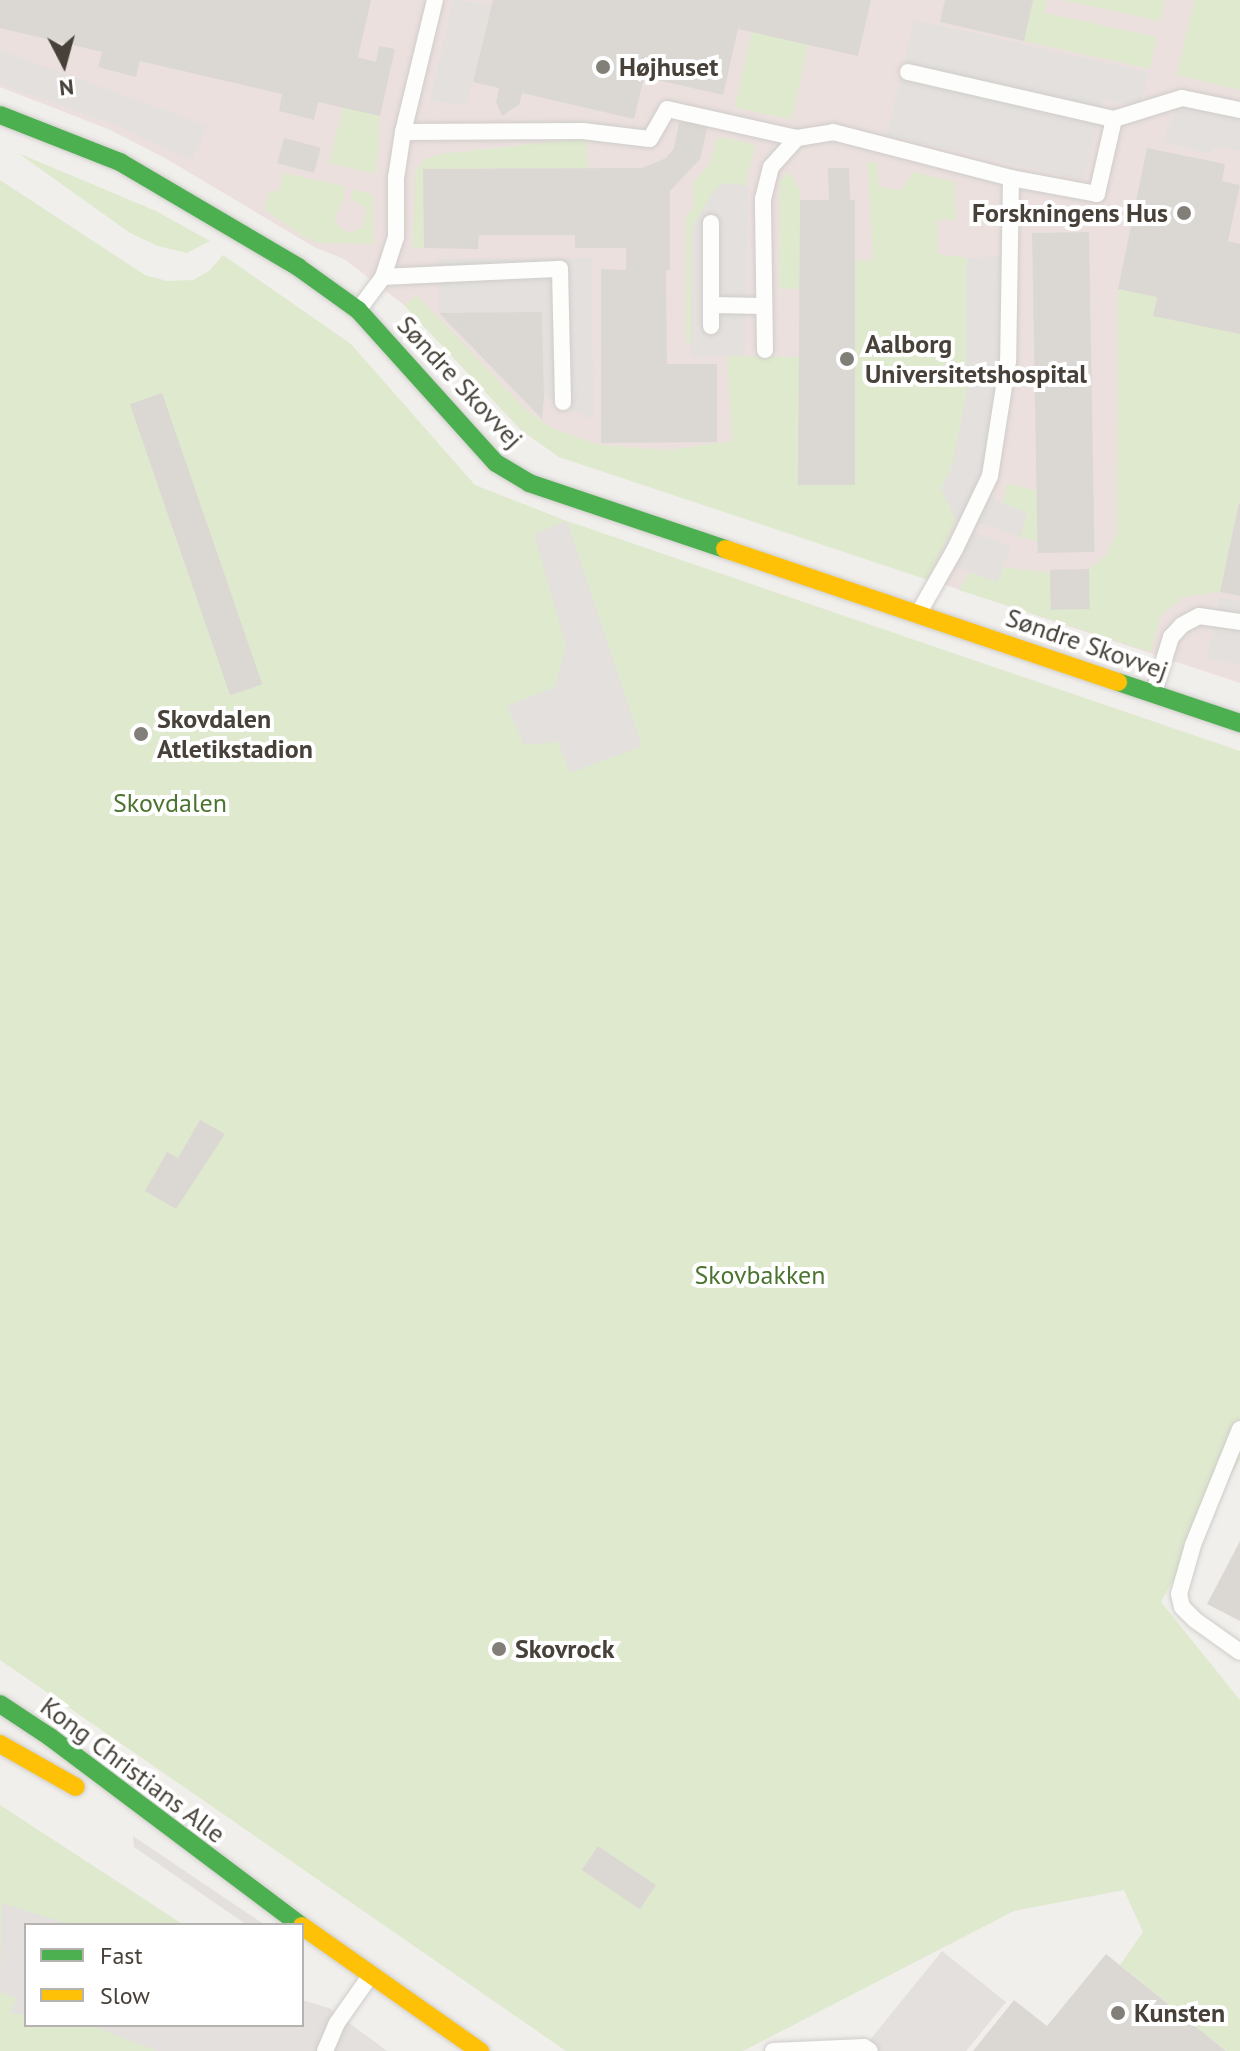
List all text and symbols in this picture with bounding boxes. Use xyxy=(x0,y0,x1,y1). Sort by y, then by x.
north arrow xyxy=(24,24,104,104)
place label: Højhuset xyxy=(619,51,718,83)
marker: Højhuset xyxy=(594,58,612,76)
text: N xyxy=(58,73,75,103)
place label: Forskningens Hus xyxy=(972,197,1168,229)
marker: Forskningens Hus xyxy=(1175,204,1193,222)
street label: Søndre Skovvej xyxy=(391,309,529,455)
place label: Aalborg Universitetshospital xyxy=(865,328,1087,390)
marker: Aalborg Universitetshospital xyxy=(836,348,858,370)
street label: Søndre Skovvej xyxy=(1002,602,1172,686)
place label: Skovdalen Atletikstadion xyxy=(157,703,313,764)
marker: Skovdalen Atletikstadion xyxy=(132,725,150,743)
park label: Skovdalen xyxy=(113,787,227,819)
park label: Skovbakken xyxy=(694,1259,826,1291)
place label: Skovrock xyxy=(515,1633,614,1665)
marker: Skovrock xyxy=(490,1640,508,1658)
street label: Kong Christians Alle xyxy=(34,1690,232,1850)
legend xyxy=(24,1923,304,2027)
text: Fast xyxy=(100,1940,143,1971)
text: Slow xyxy=(100,1980,150,2011)
place label: Kunsten xyxy=(1134,1997,1225,2029)
marker: Kunsten xyxy=(1109,2004,1127,2022)

